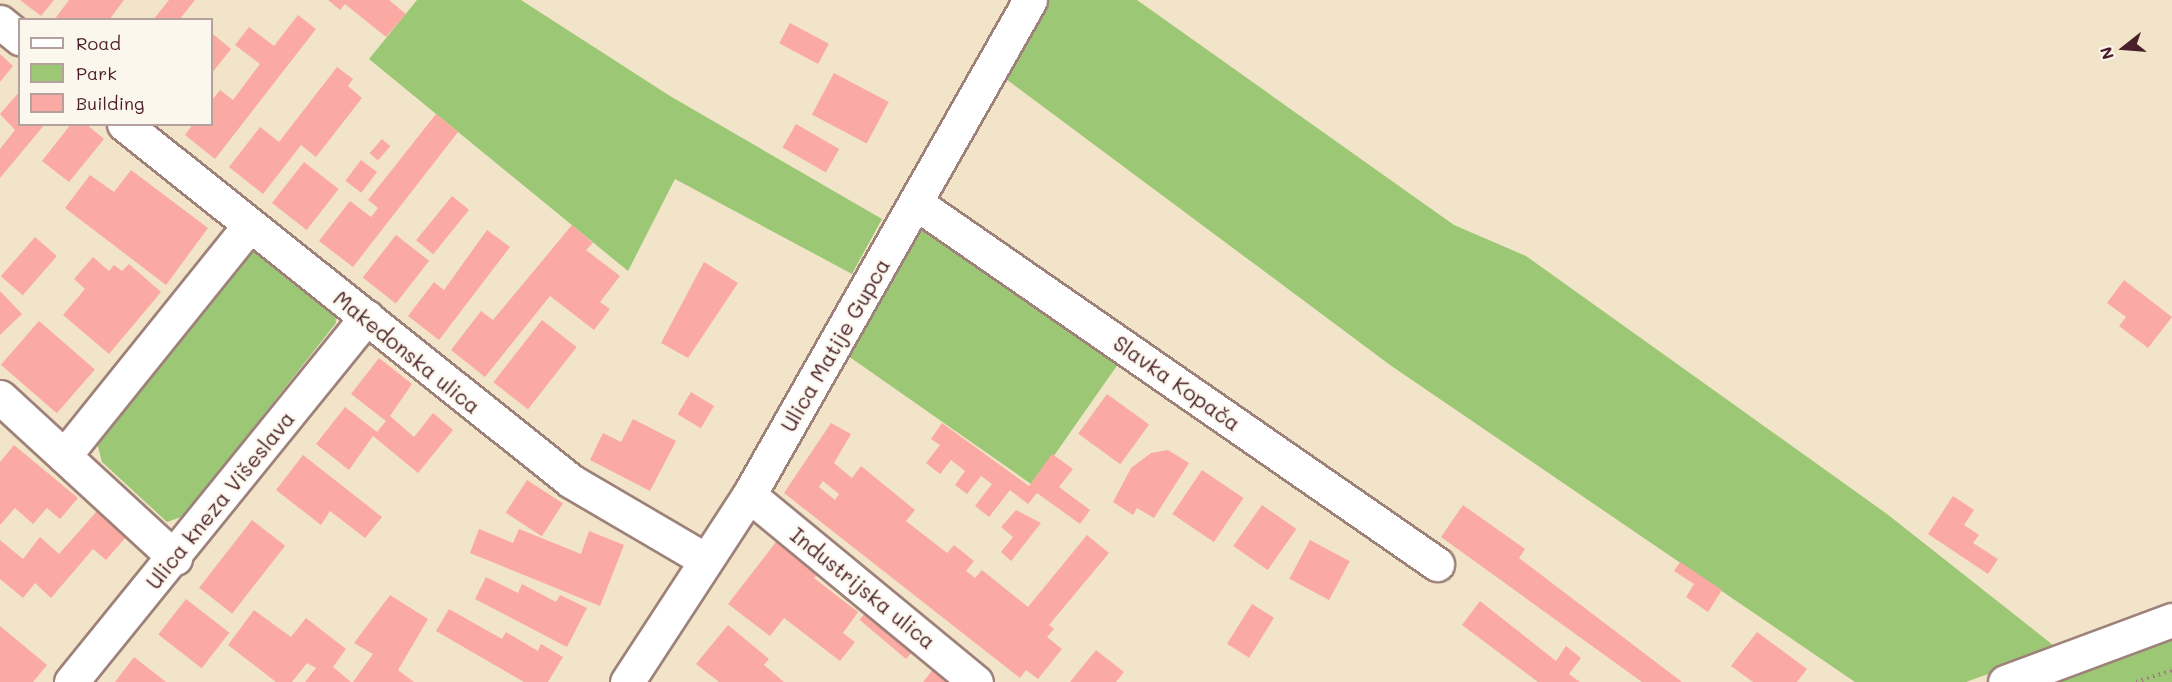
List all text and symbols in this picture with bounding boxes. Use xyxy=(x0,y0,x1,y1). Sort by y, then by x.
legend xyxy=(18,18,213,126)
north arrow xyxy=(2094,18,2154,78)
text: Road xyxy=(76,31,121,55)
text: N xyxy=(2094,45,2118,62)
text: Park xyxy=(76,61,117,85)
text: Building xyxy=(76,91,144,115)
street label: Ulica Matije Gupca xyxy=(775,254,895,436)
street label: Makedonska ulica xyxy=(329,285,485,419)
street label: Slavka Kopača xyxy=(1109,330,1245,436)
street label: Ulica kneza Višeslava xyxy=(141,406,299,594)
street label: Industrijska ulica xyxy=(786,522,940,654)

